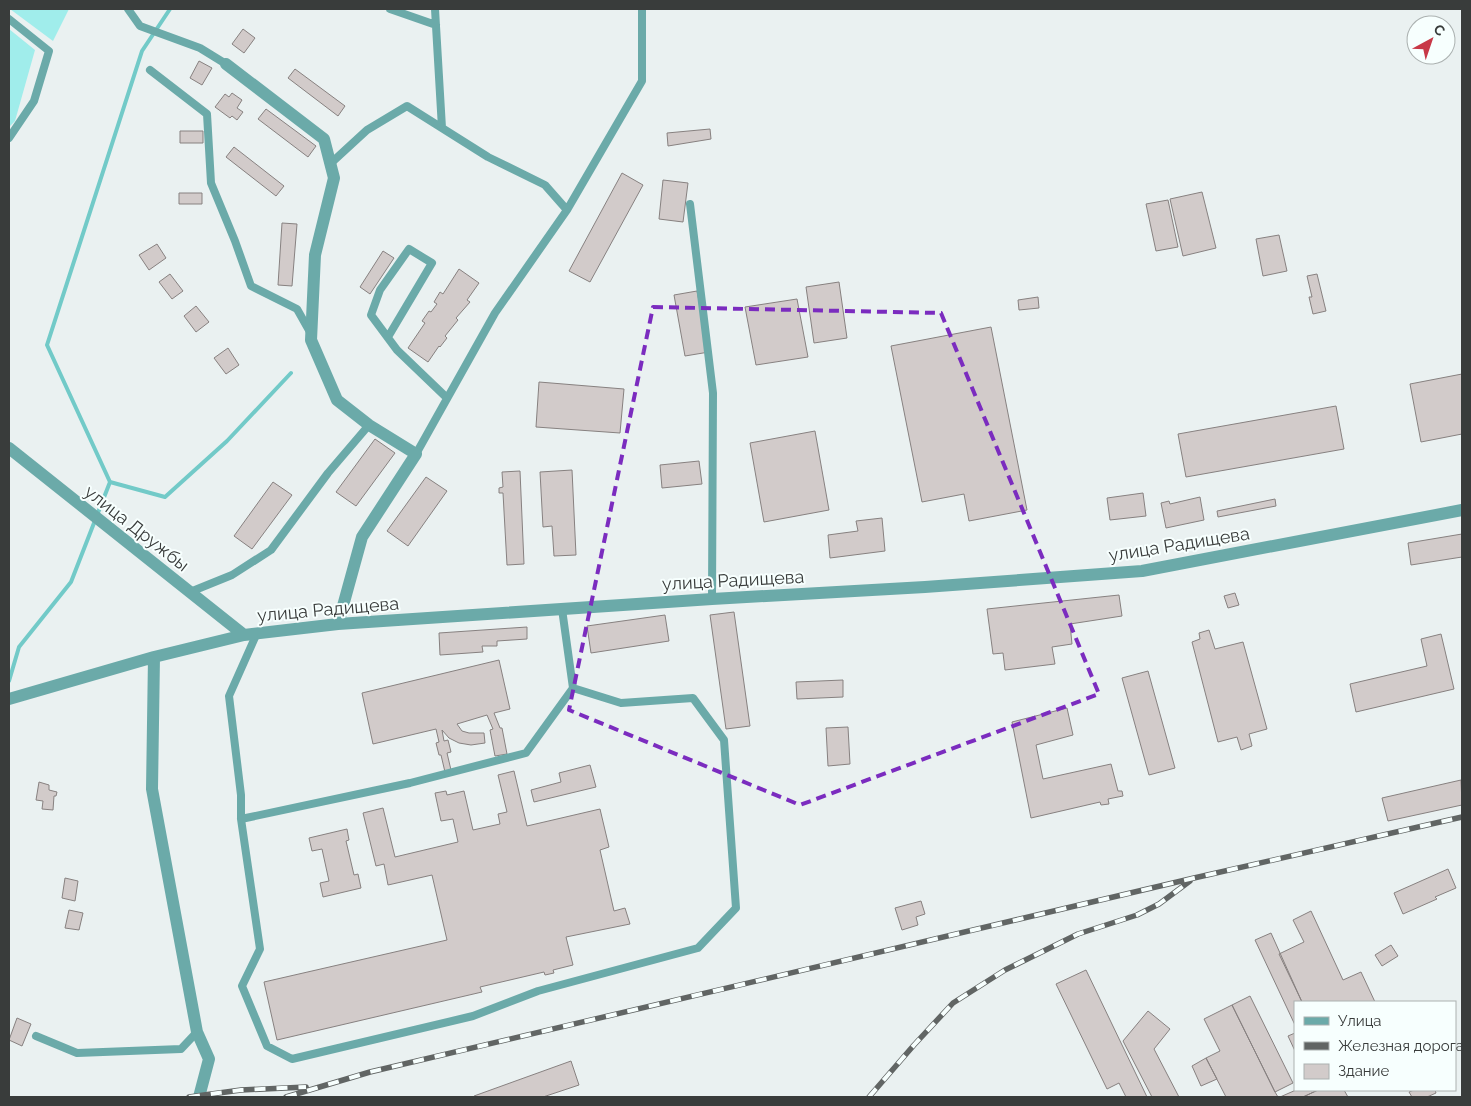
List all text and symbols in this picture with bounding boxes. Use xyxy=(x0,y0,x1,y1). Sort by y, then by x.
north arrow xyxy=(1406,15,1456,65)
text: С xyxy=(1431,21,1448,40)
street label: улица Дружбы xyxy=(81,481,193,575)
street label: улица Радищева xyxy=(1107,522,1251,566)
street label: улица Радищева xyxy=(661,566,805,594)
street label: улица Радищева xyxy=(256,592,400,626)
legend xyxy=(1294,1001,1456,1091)
text: Улица xyxy=(1338,1012,1382,1030)
text: Железная дорога xyxy=(1338,1037,1464,1055)
text: Здание xyxy=(1338,1062,1390,1080)

